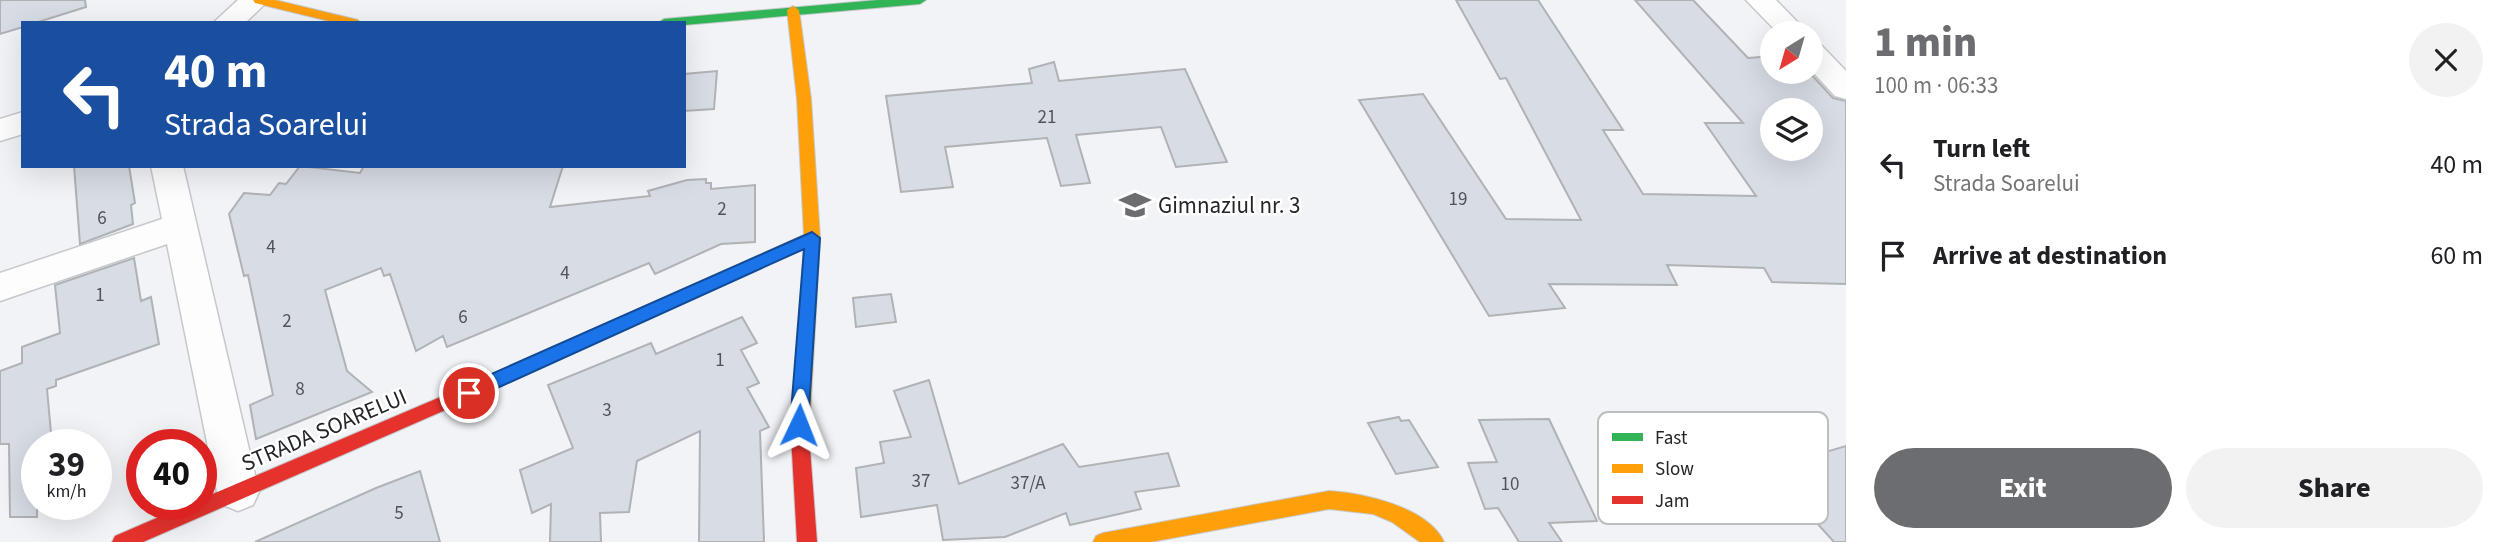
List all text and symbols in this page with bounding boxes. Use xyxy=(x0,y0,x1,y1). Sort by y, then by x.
text: 1 min xyxy=(1874,13,1977,73)
north arrow xyxy=(1760,21,1824,84)
map controls xyxy=(1760,21,1823,161)
button: close xyxy=(2409,23,2483,97)
text: 40 m xyxy=(164,37,268,107)
icon: left xyxy=(49,49,140,140)
text: 100 m · 06:33 xyxy=(1874,69,1998,102)
button: layers xyxy=(1760,98,1823,161)
text: Strada Soarelui xyxy=(164,102,368,148)
house number: 21 xyxy=(1038,104,1056,131)
text: Turn left xyxy=(1933,130,2030,167)
icon: left xyxy=(1874,146,1912,184)
text: 40 m xyxy=(2430,146,2483,183)
text: Strada Soarelui xyxy=(1933,167,2080,200)
house number: 19 xyxy=(1449,186,1467,213)
school or university icon: Gimnaziul nr. 3 xyxy=(1118,188,1152,222)
place label: Gimnaziul nr. 3 xyxy=(1158,189,1301,222)
house number: 2 xyxy=(717,196,727,223)
house number: 6 xyxy=(97,205,107,232)
house number: 4 xyxy=(266,234,276,261)
icon: arrive xyxy=(1874,237,1912,275)
text: Arrive at destination xyxy=(1933,237,2167,274)
text: 60 m xyxy=(2430,237,2483,274)
house number: 4 xyxy=(560,260,570,287)
house number: 1 xyxy=(95,282,105,309)
house number: 6 xyxy=(458,304,468,331)
house number: 2 xyxy=(282,308,292,335)
house number: 1 xyxy=(715,347,725,374)
pin xyxy=(439,363,499,423)
icon: arrive xyxy=(450,374,488,412)
house number: 8 xyxy=(295,376,305,403)
street label: STRADA SOARELUI xyxy=(236,380,412,480)
position arrow xyxy=(762,388,836,462)
house number: 3 xyxy=(602,397,612,424)
legend xyxy=(1598,412,1828,524)
text: Fast xyxy=(1655,425,1688,452)
speed limit sign: 40 xyxy=(126,429,217,520)
text: 39 xyxy=(48,440,85,490)
button: Exit xyxy=(1874,448,2172,528)
button: Share xyxy=(2186,448,2483,528)
text: Slow xyxy=(1655,456,1694,483)
house number: 37 xyxy=(912,468,930,495)
house number: 37/A xyxy=(1010,470,1046,497)
house number: 10 xyxy=(1501,471,1519,498)
text: km/h xyxy=(47,479,86,504)
text: Jam xyxy=(1655,488,1689,515)
house number: 5 xyxy=(394,500,404,527)

